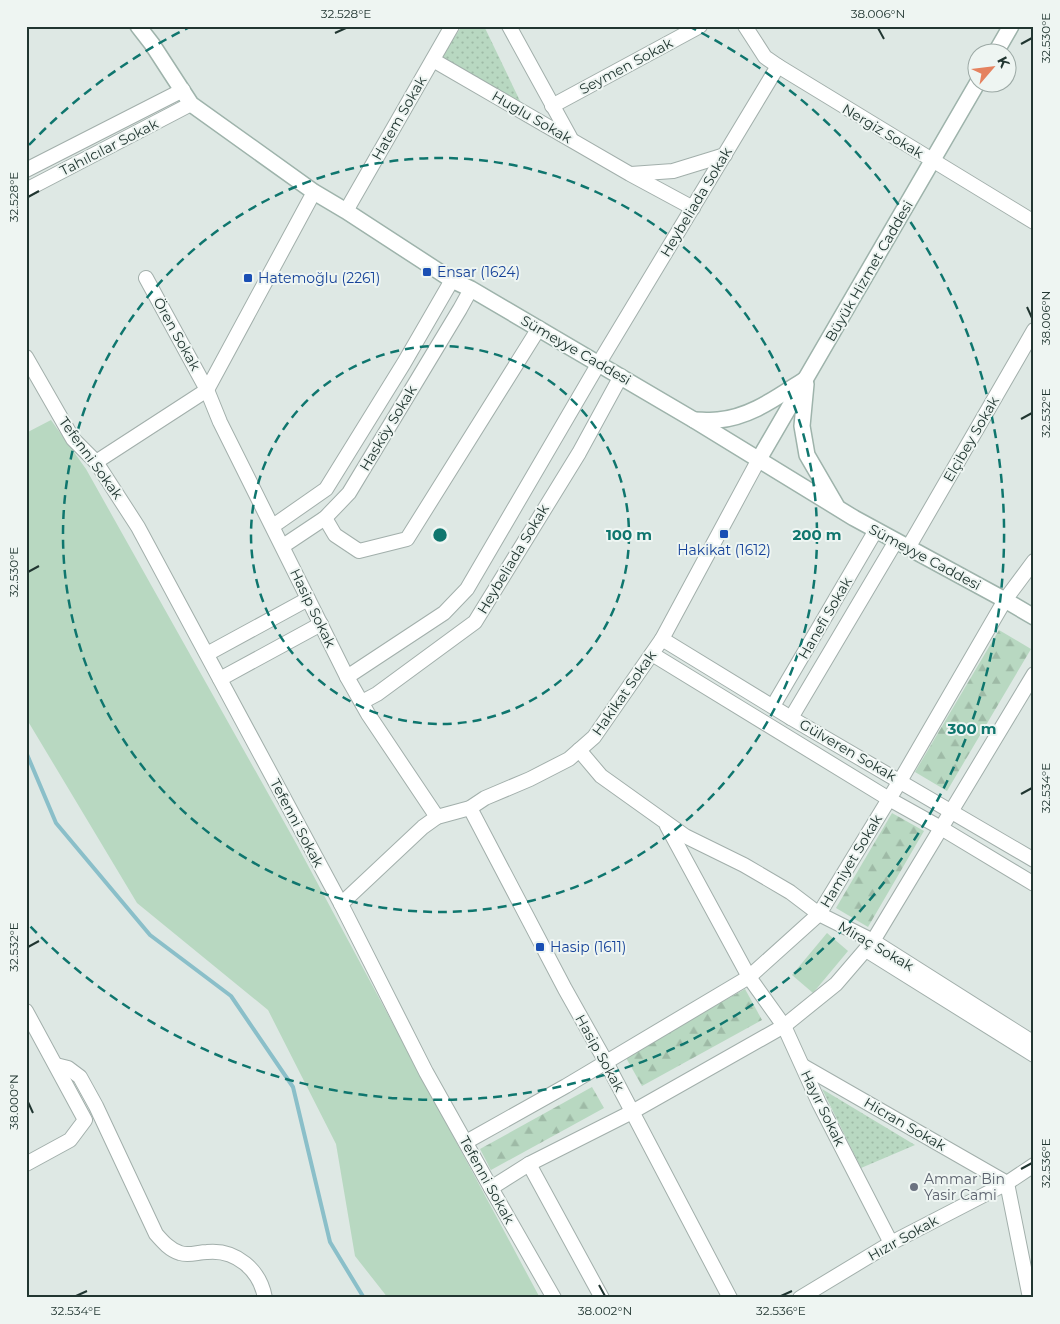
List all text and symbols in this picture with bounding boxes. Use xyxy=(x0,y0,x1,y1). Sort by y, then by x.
text: 32.528°E xyxy=(321,6,371,21)
text: 38.006°N xyxy=(851,6,905,21)
text: 32.530°E xyxy=(1038,13,1053,63)
street label: Seymen Sokak xyxy=(576,34,676,98)
north arrow xyxy=(968,42,1018,92)
text: K xyxy=(993,53,1014,71)
street label: Hatem Sokak xyxy=(368,72,431,163)
street label: Huglu Sokak xyxy=(489,87,576,147)
street label: Nergiz Sokak xyxy=(839,100,927,163)
street label: Tahılcılar Sokak xyxy=(57,114,162,180)
street label: Heybeliada Sokak xyxy=(656,143,736,260)
text: 32.528°E xyxy=(6,172,21,222)
street label: Büyük Hizmet Caddesi xyxy=(821,197,917,345)
place label: Ensar (1624) xyxy=(437,263,520,281)
marker: Ensar (1624) xyxy=(421,266,433,278)
place label: Hatemoğlu (2261) xyxy=(258,269,380,287)
marker: Hatemoğlu (2261) xyxy=(242,272,254,284)
text: 38.006°N xyxy=(1038,291,1053,345)
street label: Ören Sokak xyxy=(149,294,205,374)
street label: Sümeyye Caddesi xyxy=(518,311,634,389)
street label: Hasköy Sokak xyxy=(355,381,421,474)
text: 32.532°E xyxy=(1038,388,1053,438)
street label: Elçibey Sokak xyxy=(939,392,1003,485)
street label: Tefenni Sokak xyxy=(55,413,127,503)
street label: Heybeliada Sokak xyxy=(473,500,553,617)
street label: Sümeyye Caddesi xyxy=(866,520,984,594)
text: 100 m xyxy=(606,525,652,544)
text: 200 m xyxy=(792,525,842,544)
centre of rings xyxy=(431,526,449,544)
marker: Hakikat (1612) xyxy=(718,528,730,540)
place label: Hakikat (1612) xyxy=(677,541,771,559)
text: 32.530°E xyxy=(6,547,21,597)
street label: Hasip Sokak xyxy=(286,566,340,651)
street label: Hanefi Sokak xyxy=(794,573,856,662)
street label: Hakikat Sokak xyxy=(588,646,660,739)
street label: Gülveren Sokak xyxy=(796,715,900,785)
text: 300 m xyxy=(946,719,997,738)
text: 32.534°E xyxy=(1038,763,1053,813)
street label: Tefenni Sokak xyxy=(266,776,328,871)
street label: Hamiyet Sokak xyxy=(816,811,886,911)
street label: Miraç Sokak xyxy=(835,917,918,975)
text: 32.532°E xyxy=(6,922,21,972)
place label: Hasip (1611) xyxy=(550,938,626,956)
marker: Hasip (1611) xyxy=(534,941,546,953)
street label: Hasip Sokak xyxy=(571,1011,629,1095)
street label: Hayır Sokak xyxy=(797,1067,849,1149)
text: 38.000°N xyxy=(6,1074,21,1130)
street label: Hicran Sokak xyxy=(861,1093,950,1155)
street label: Tefenni Sokak xyxy=(456,1133,519,1228)
text: 32.536°E xyxy=(1038,1138,1053,1188)
place label: Ammar Bin Yasir Cami xyxy=(924,1170,1005,1204)
marker: Ammar Bin Yasir Cami xyxy=(908,1181,920,1193)
street label: Hızır Sokak xyxy=(865,1211,942,1265)
text: 32.534°E xyxy=(51,1303,101,1318)
text: 38.002°N xyxy=(578,1303,632,1318)
text: 32.536°E xyxy=(756,1303,806,1318)

